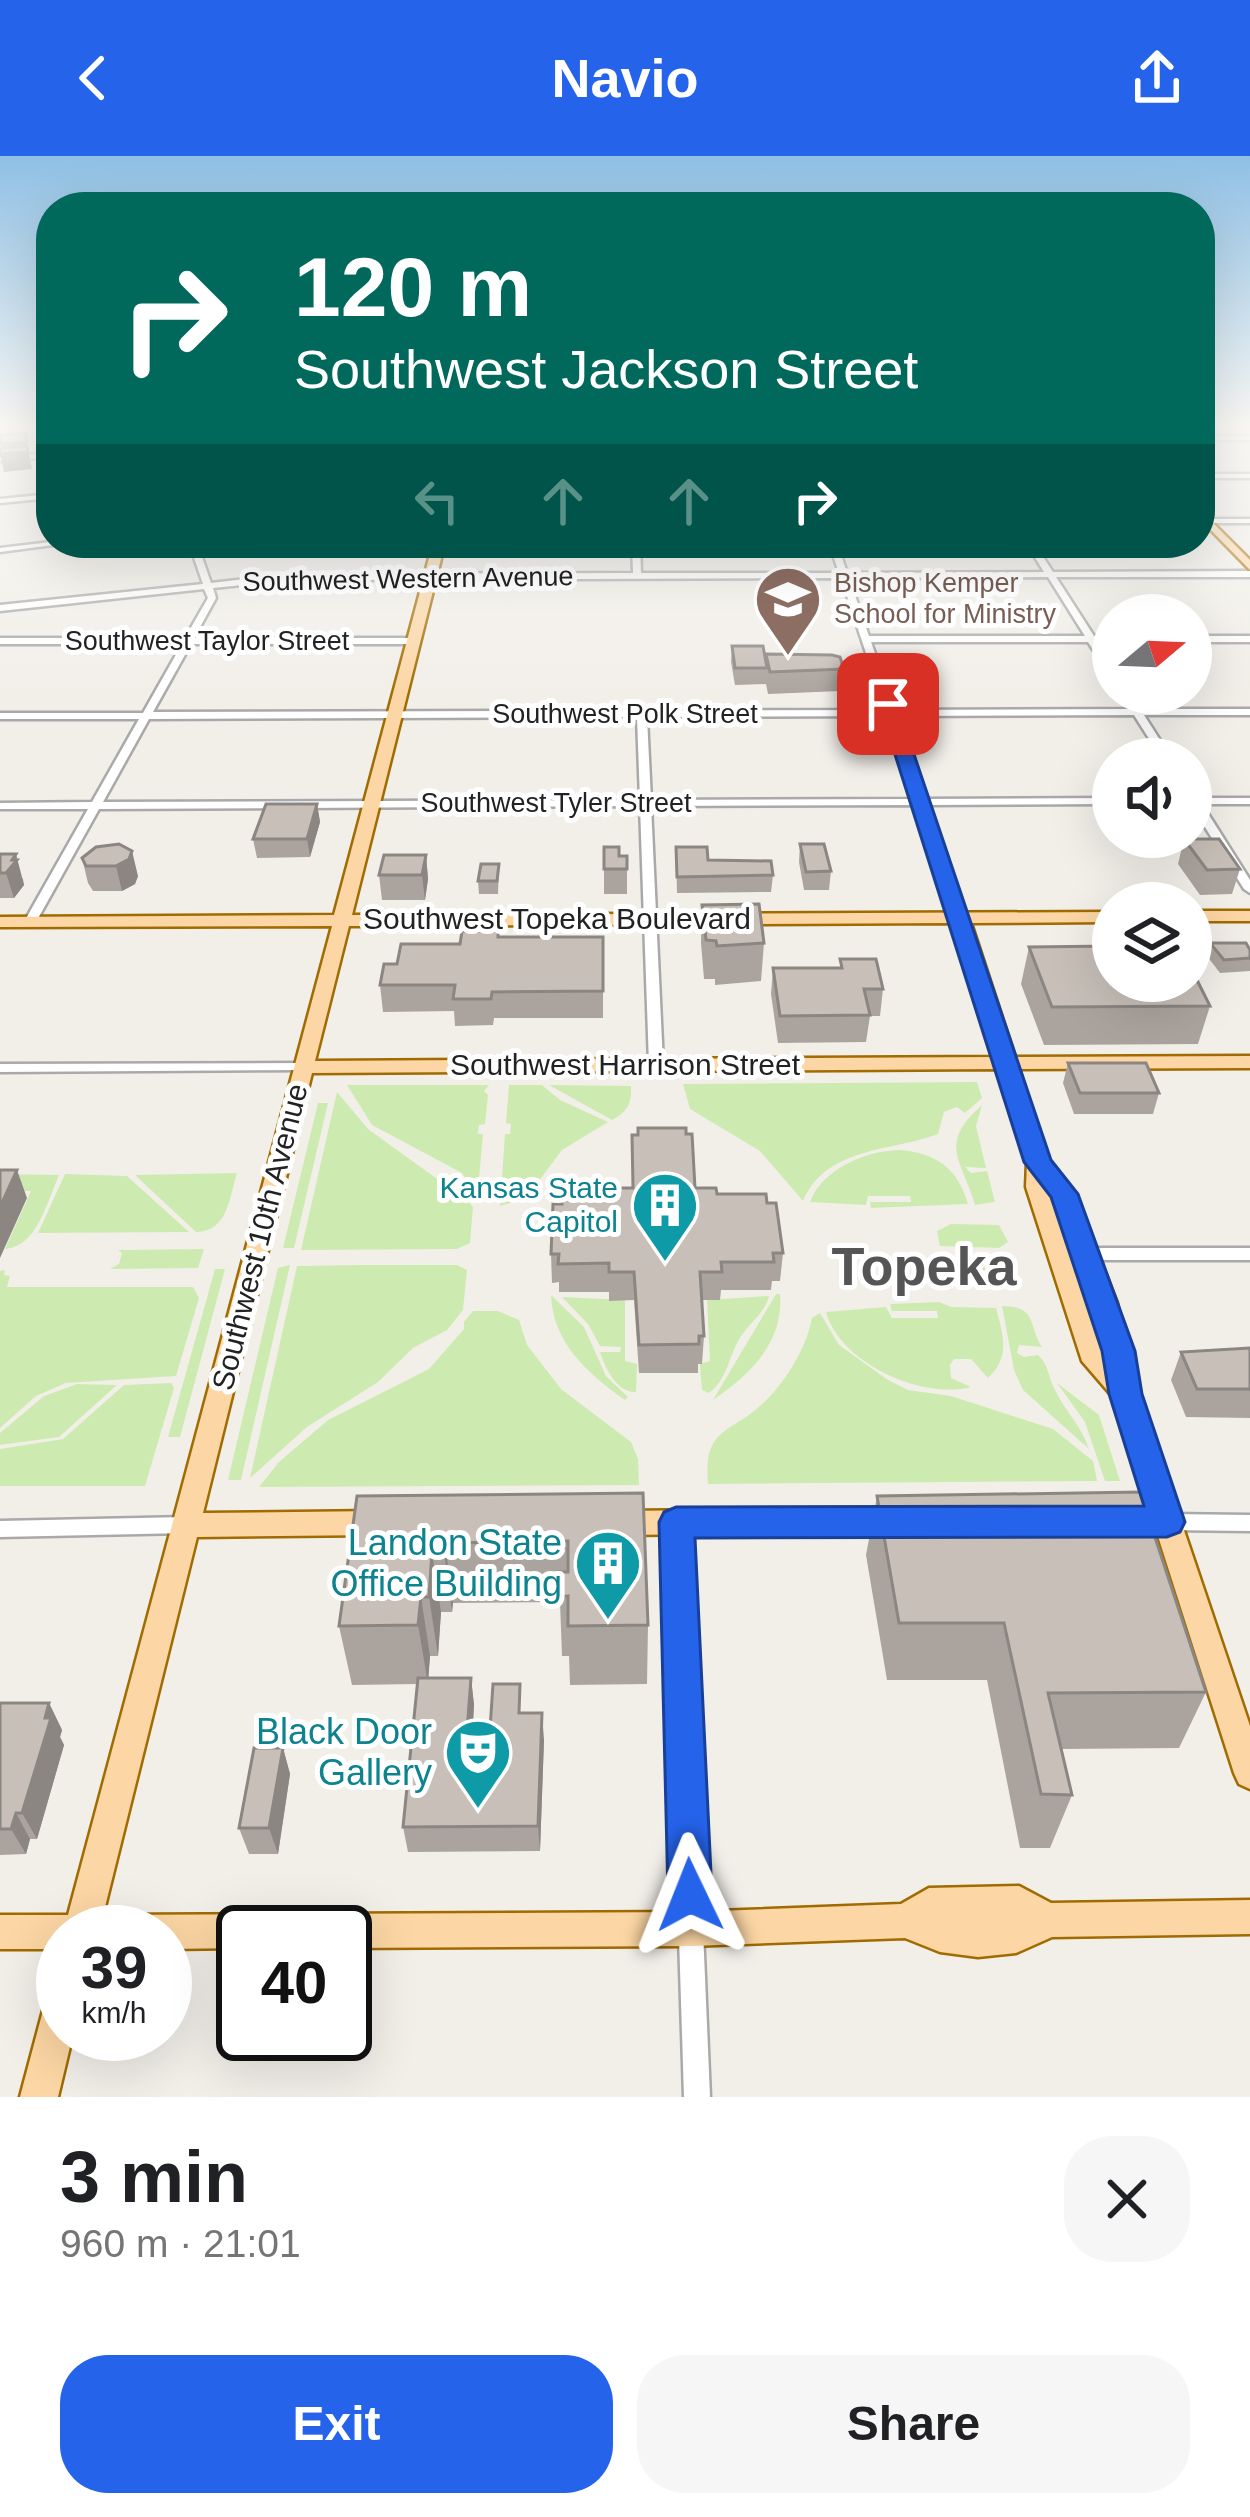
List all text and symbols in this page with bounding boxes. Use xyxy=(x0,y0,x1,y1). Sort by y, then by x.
icon: back xyxy=(60,45,126,111)
icon: share xyxy=(1124,45,1190,111)
text: Navio xyxy=(551,48,699,108)
icon: right xyxy=(96,240,252,396)
text: 120 m xyxy=(294,240,532,334)
text: Southwest Jackson Street xyxy=(294,339,918,399)
icon: left xyxy=(404,468,470,534)
icon: ahead xyxy=(530,468,596,534)
icon: ahead xyxy=(656,468,722,534)
icon: right xyxy=(782,468,848,534)
street label: Southwest Western Avenue xyxy=(242,561,574,597)
school or university icon: Bishop Kemper School for Ministry xyxy=(753,564,823,658)
place label: Bishop Kemper School for Ministry xyxy=(834,568,1057,629)
north arrow xyxy=(1092,594,1212,714)
map controls xyxy=(1092,594,1212,1002)
street label: Southwest Taylor Street xyxy=(65,626,350,656)
pin xyxy=(837,653,939,755)
icon: arrive xyxy=(855,671,921,737)
street label: Southwest Polk Street xyxy=(492,699,758,729)
button: sound xyxy=(1092,738,1212,858)
street label: Southwest Tyler Street xyxy=(420,788,692,818)
button: layers xyxy=(1092,882,1212,1002)
street label: Southwest Topeka Boulevard xyxy=(363,902,751,935)
street label: Southwest Harrison Street xyxy=(450,1048,801,1081)
street label: Southwest 10th Avenue xyxy=(205,1080,314,1394)
building icon: Kansas State Capitol xyxy=(630,1170,700,1264)
place label: Kansas State Capitol xyxy=(440,1171,618,1238)
district label: Topeka xyxy=(831,1236,1017,1296)
place label: Landon State Office Building xyxy=(331,1522,562,1604)
building icon: Landon State Office Building xyxy=(573,1528,643,1622)
place label: Black Door Gallery xyxy=(256,1711,432,1793)
theatre icon: Black Door Gallery xyxy=(443,1717,513,1811)
position arrow xyxy=(627,1832,753,1958)
speed limit sign: 40 xyxy=(216,1905,372,2061)
text: 39 xyxy=(81,1934,147,2001)
text: km/h xyxy=(81,1996,147,2029)
button: close xyxy=(1064,2136,1190,2262)
text: 3 min xyxy=(60,2137,248,2217)
text: 960 m · 21:01 xyxy=(60,2222,301,2265)
button: Exit xyxy=(60,2355,613,2493)
button: Share xyxy=(637,2355,1190,2493)

